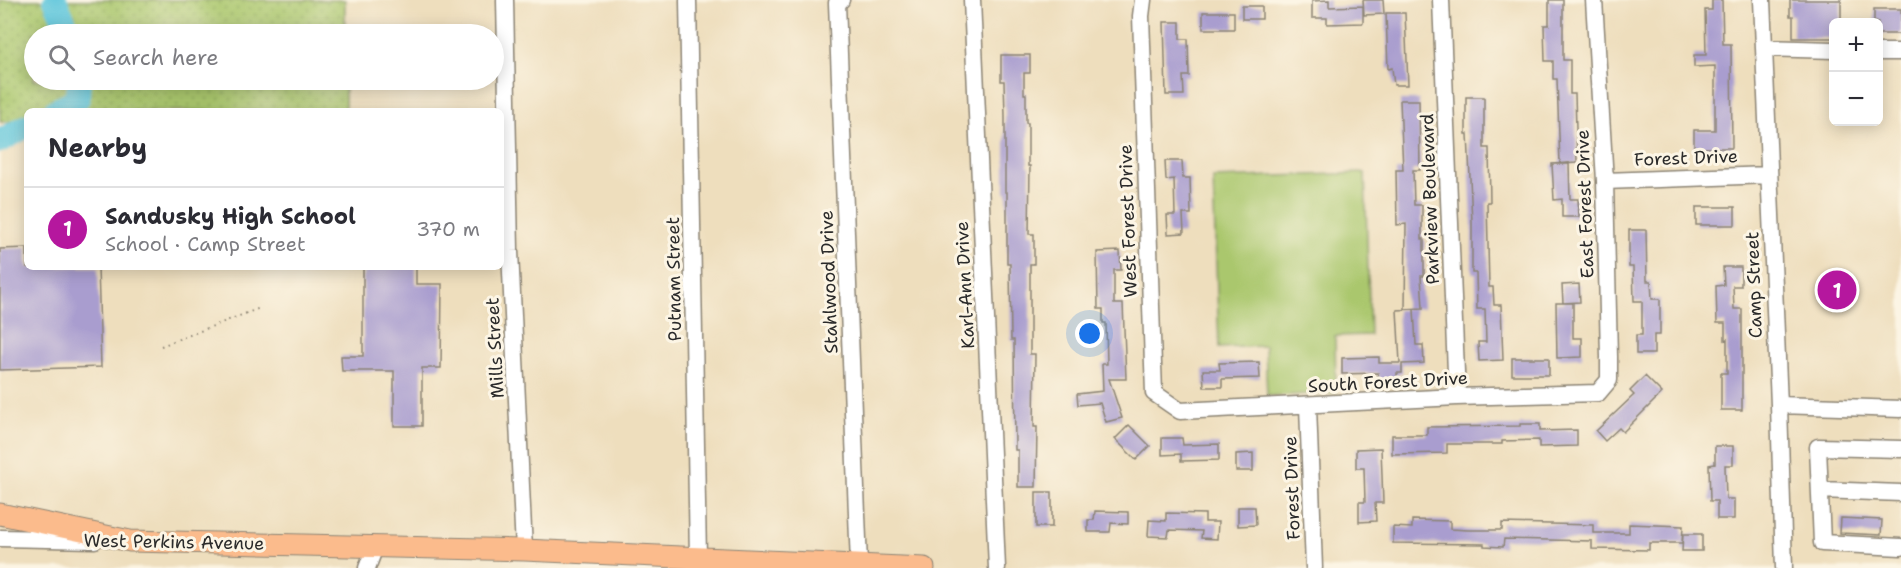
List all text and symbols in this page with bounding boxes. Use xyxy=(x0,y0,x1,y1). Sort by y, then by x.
map controls xyxy=(1829,18,1883,126)
button: + xyxy=(1829,18,1883,72)
search box xyxy=(24,24,504,90)
icon: search xyxy=(45,41,78,74)
text: Search here xyxy=(93,43,219,72)
button: − xyxy=(1829,72,1883,126)
street label: Parkview Boulevard xyxy=(1415,113,1445,285)
street label: East Forest Drive xyxy=(1570,129,1600,279)
text: Nearby xyxy=(48,130,147,165)
street label: West Forest Drive xyxy=(1113,144,1143,298)
street label: Forest Drive xyxy=(1633,144,1739,172)
text: Sandusky High School xyxy=(105,202,356,231)
street label: Stahlwood Drive xyxy=(815,210,843,354)
text: 1 xyxy=(63,216,72,242)
text: 370 m xyxy=(416,216,480,242)
street label: Putnam Street xyxy=(661,216,687,342)
street label: Karl-Ann Drive xyxy=(950,221,980,349)
text: School · Camp Street xyxy=(105,231,306,257)
street label: Camp Street xyxy=(1740,231,1768,339)
pin: 1 xyxy=(1818,268,1856,312)
street label: Mills Street xyxy=(480,297,510,399)
your location xyxy=(1075,319,1104,348)
street label: South Forest Drive xyxy=(1307,366,1469,398)
street label: Forest Drive xyxy=(1278,435,1306,541)
street label: West Perkins Avenue xyxy=(83,528,265,556)

